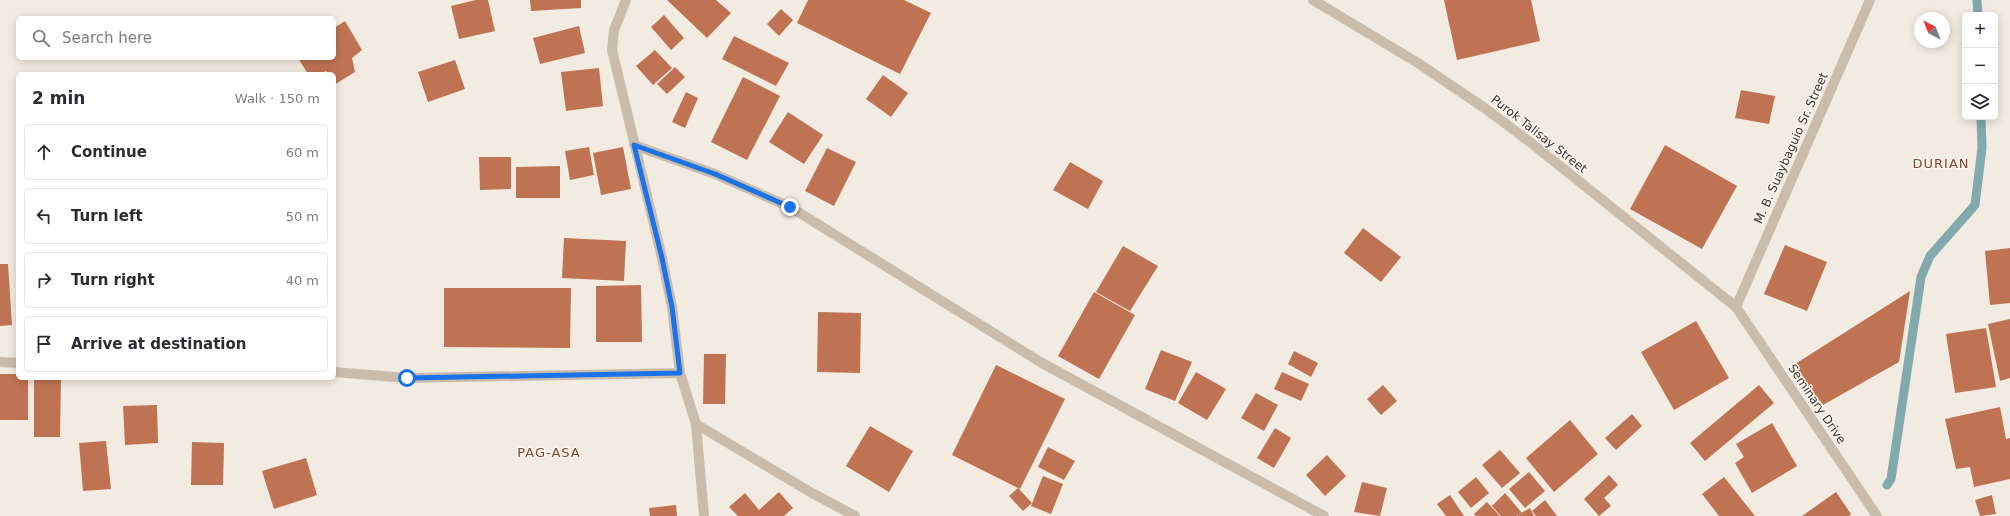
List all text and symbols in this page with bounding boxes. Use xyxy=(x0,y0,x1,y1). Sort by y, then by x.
north arrow xyxy=(1914,12,1950,48)
map controls xyxy=(1962,12,1998,120)
button: + xyxy=(1962,12,1998,48)
search box xyxy=(16,16,336,60)
icon: search xyxy=(30,27,52,49)
text: Search here xyxy=(62,29,152,47)
button: − xyxy=(1962,48,1998,84)
street label: M. B. Suaybaguio Sr. Street xyxy=(1751,70,1831,226)
button: layers xyxy=(1962,84,1998,120)
text: 2 min xyxy=(32,88,85,108)
text: Walk · 150 m xyxy=(235,91,320,106)
street label: Purok Talisay Street xyxy=(1488,92,1590,176)
icon: ahead xyxy=(33,141,55,163)
text: Continue xyxy=(71,143,147,161)
text: 60 m xyxy=(286,145,319,160)
district label: DURIAN xyxy=(1912,156,1970,171)
route end xyxy=(781,198,799,216)
icon: left xyxy=(33,205,55,227)
text: Turn left xyxy=(71,207,143,225)
text: 50 m xyxy=(286,209,319,224)
icon: right xyxy=(33,269,55,291)
text: Turn right xyxy=(71,271,155,289)
text: 40 m xyxy=(286,273,319,288)
icon: arrive xyxy=(33,333,55,355)
text: Arrive at destination xyxy=(71,335,246,353)
street label: Seminary Drive xyxy=(1785,362,1849,446)
route start xyxy=(398,369,416,387)
district label: PAG-ASA xyxy=(517,445,581,460)

